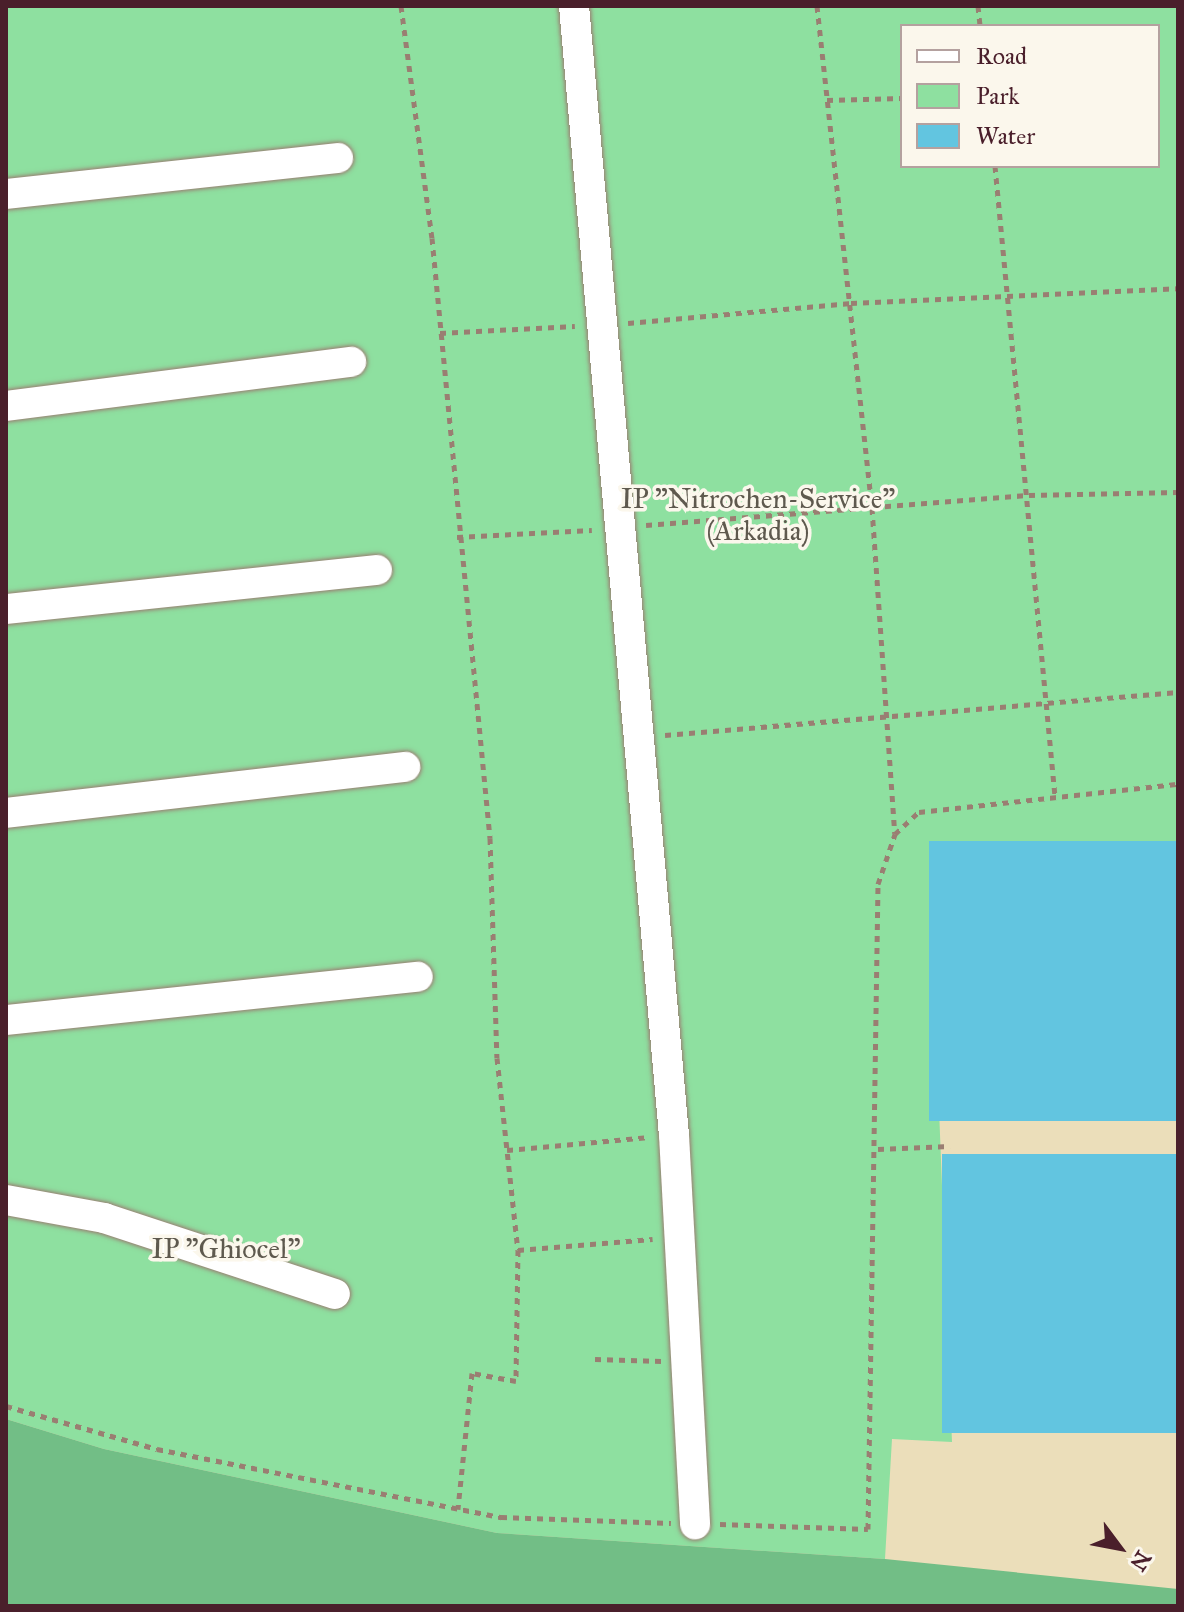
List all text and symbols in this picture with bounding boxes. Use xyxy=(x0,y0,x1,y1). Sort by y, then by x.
legend xyxy=(900,24,1160,168)
text: Road xyxy=(976,41,1027,71)
text: Park xyxy=(976,81,1019,111)
text: Water xyxy=(976,121,1035,151)
park label: IP "Nitrochen-Service" (Arkadia) xyxy=(621,482,895,548)
park label: IP "Ghiocel" xyxy=(151,1232,301,1266)
north arrow xyxy=(1080,1508,1160,1588)
text: N xyxy=(1124,1546,1157,1576)

